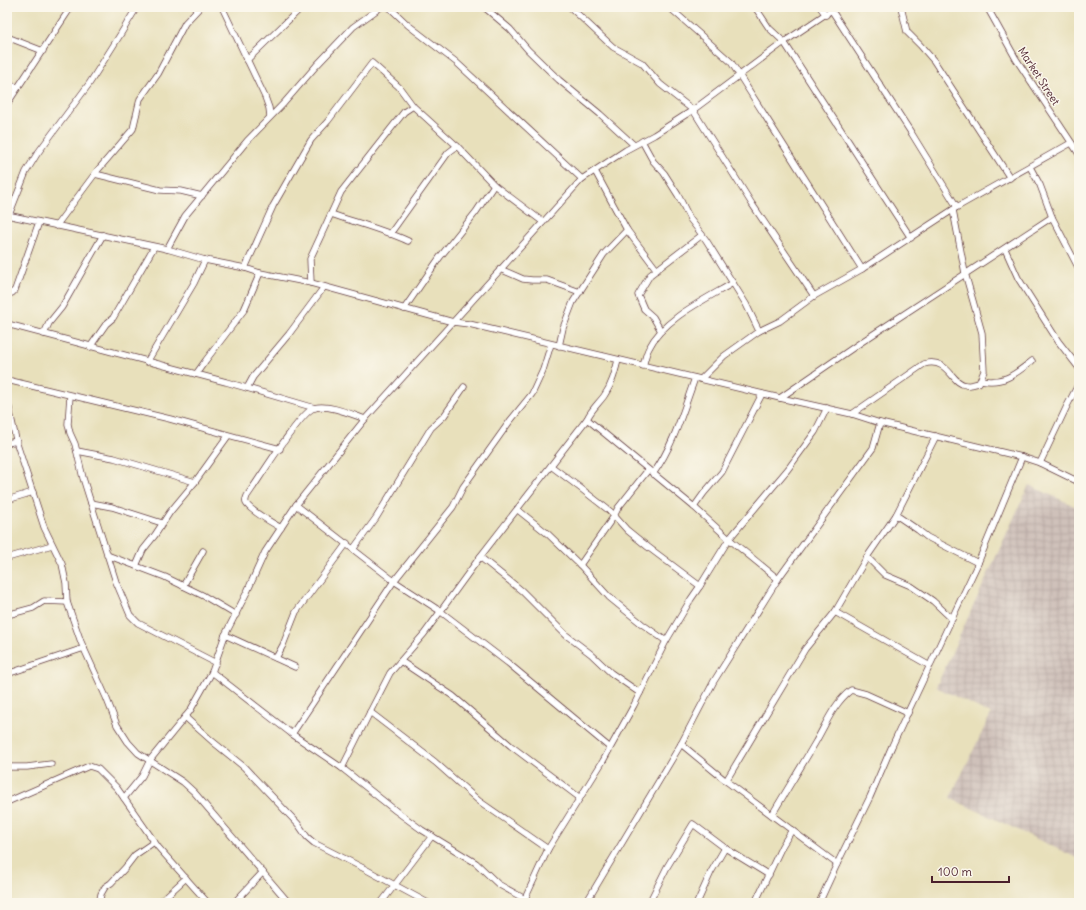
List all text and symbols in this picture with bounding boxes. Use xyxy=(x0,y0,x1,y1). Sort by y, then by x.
street label: Market Street xyxy=(1015,44,1063,108)
scale bar xyxy=(932,858,1009,884)
text: 100 m xyxy=(938,864,972,879)

